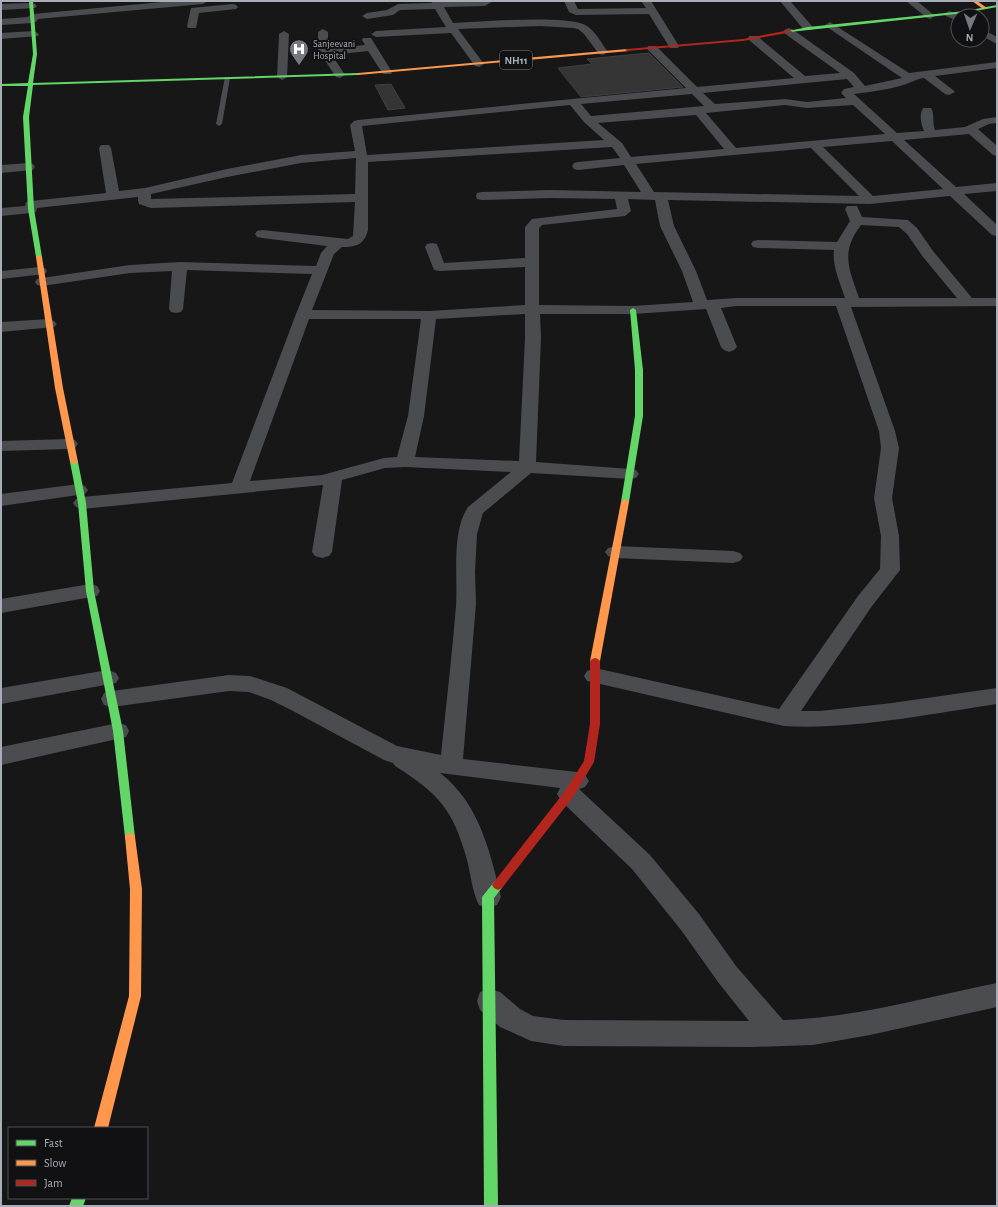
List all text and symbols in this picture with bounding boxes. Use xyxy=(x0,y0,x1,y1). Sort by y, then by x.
north arrow xyxy=(950,8,990,48)
text: N xyxy=(966,32,974,43)
hospital icon: Sanjeevani Hospital xyxy=(288,38,310,66)
place label: Sanjeevani Hospital xyxy=(313,39,355,61)
road number: NH11 xyxy=(500,51,532,69)
legend xyxy=(8,1127,148,1199)
text: Fast xyxy=(44,1137,63,1149)
text: Slow xyxy=(44,1157,66,1169)
text: Jam xyxy=(44,1177,63,1189)

